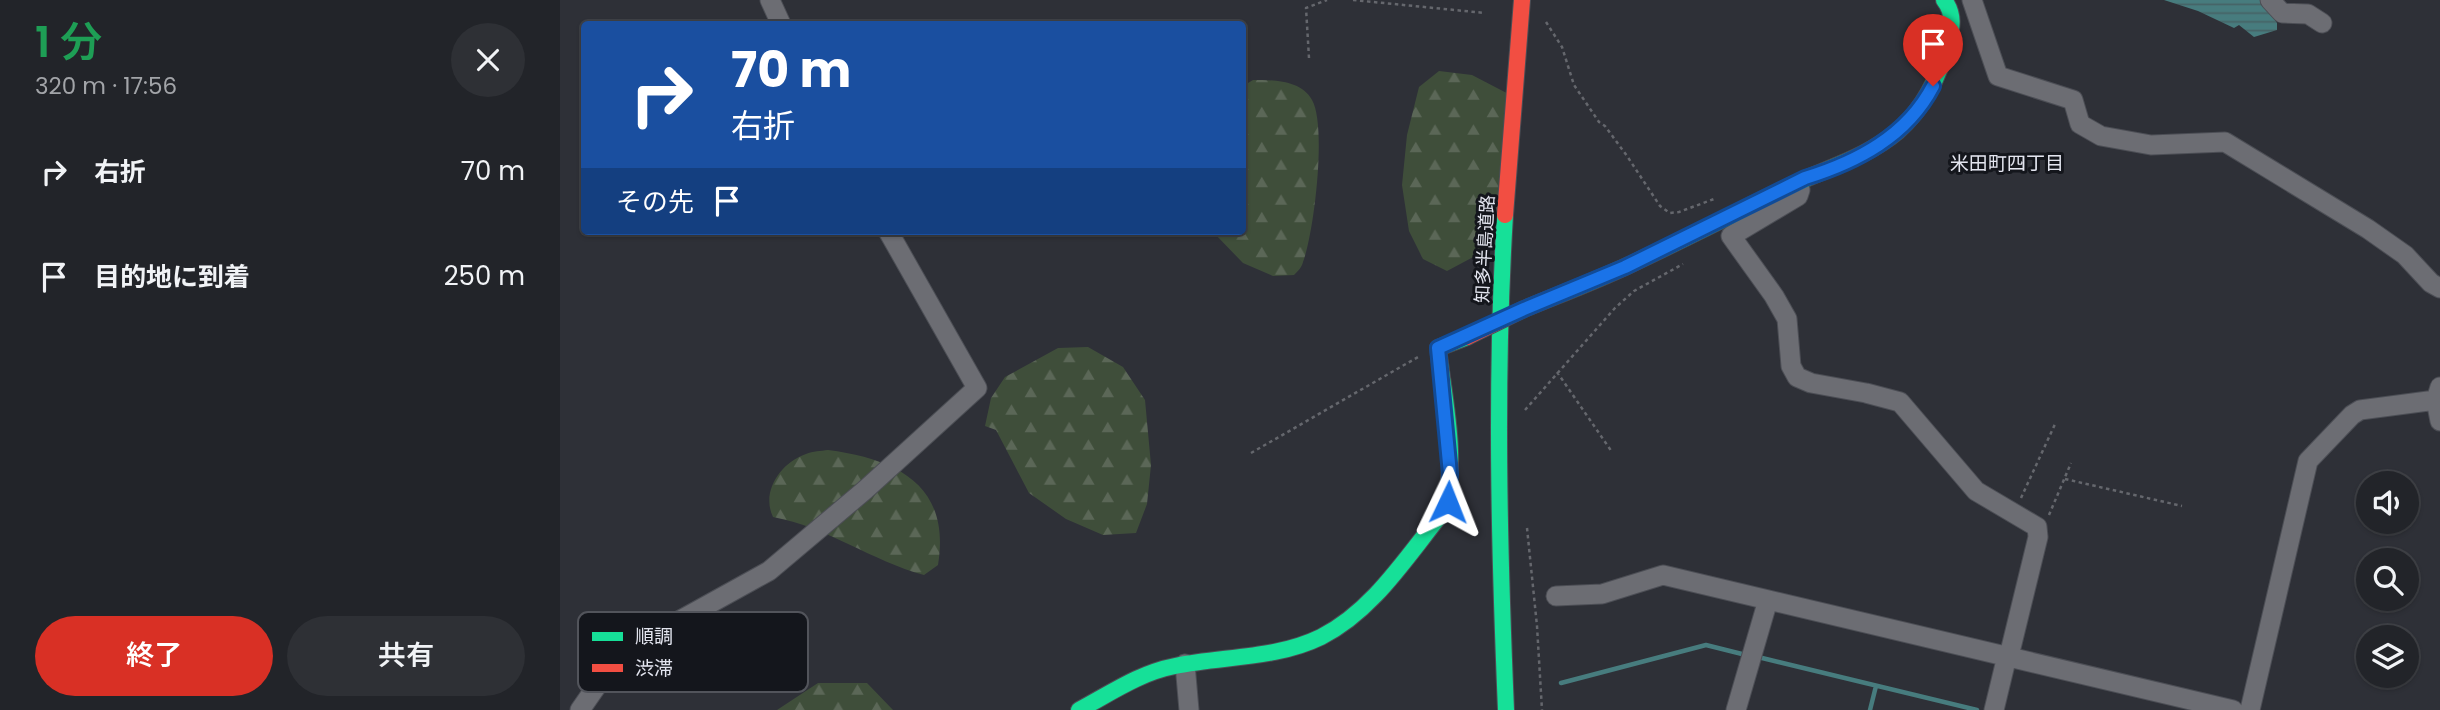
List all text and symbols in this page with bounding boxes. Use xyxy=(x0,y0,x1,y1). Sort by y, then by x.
text: 1 分 xyxy=(35,13,102,72)
pin xyxy=(1903,14,1963,86)
button: close xyxy=(451,23,525,97)
icon: arrive xyxy=(1914,25,1952,63)
text: 70 m xyxy=(731,36,851,104)
icon: right xyxy=(616,49,707,140)
text: 320 m · 17:56 xyxy=(35,70,177,102)
text: 右折 xyxy=(731,103,795,148)
district label: 米田町四丁目 xyxy=(1950,150,2064,177)
icon: right xyxy=(35,153,73,191)
text: 70 m xyxy=(461,153,525,189)
text: 右折 xyxy=(94,154,146,190)
icon: arrive xyxy=(708,182,746,220)
text: その先 xyxy=(616,184,694,220)
street label: 知多半島道路 xyxy=(1469,194,1500,304)
icon: arrive xyxy=(35,258,73,296)
text: 250 m xyxy=(444,258,525,294)
text: 目的地に到着 xyxy=(94,259,250,295)
position arrow xyxy=(1411,465,1485,539)
map controls xyxy=(2356,471,2419,688)
button: sound xyxy=(2356,471,2419,534)
button: search xyxy=(2356,548,2419,611)
legend xyxy=(578,612,808,692)
button: 終了 xyxy=(35,616,273,696)
button: 共有 xyxy=(287,616,525,696)
text: 順調 xyxy=(635,623,673,650)
button: layers xyxy=(2356,625,2419,688)
text: 渋滞 xyxy=(635,655,673,682)

